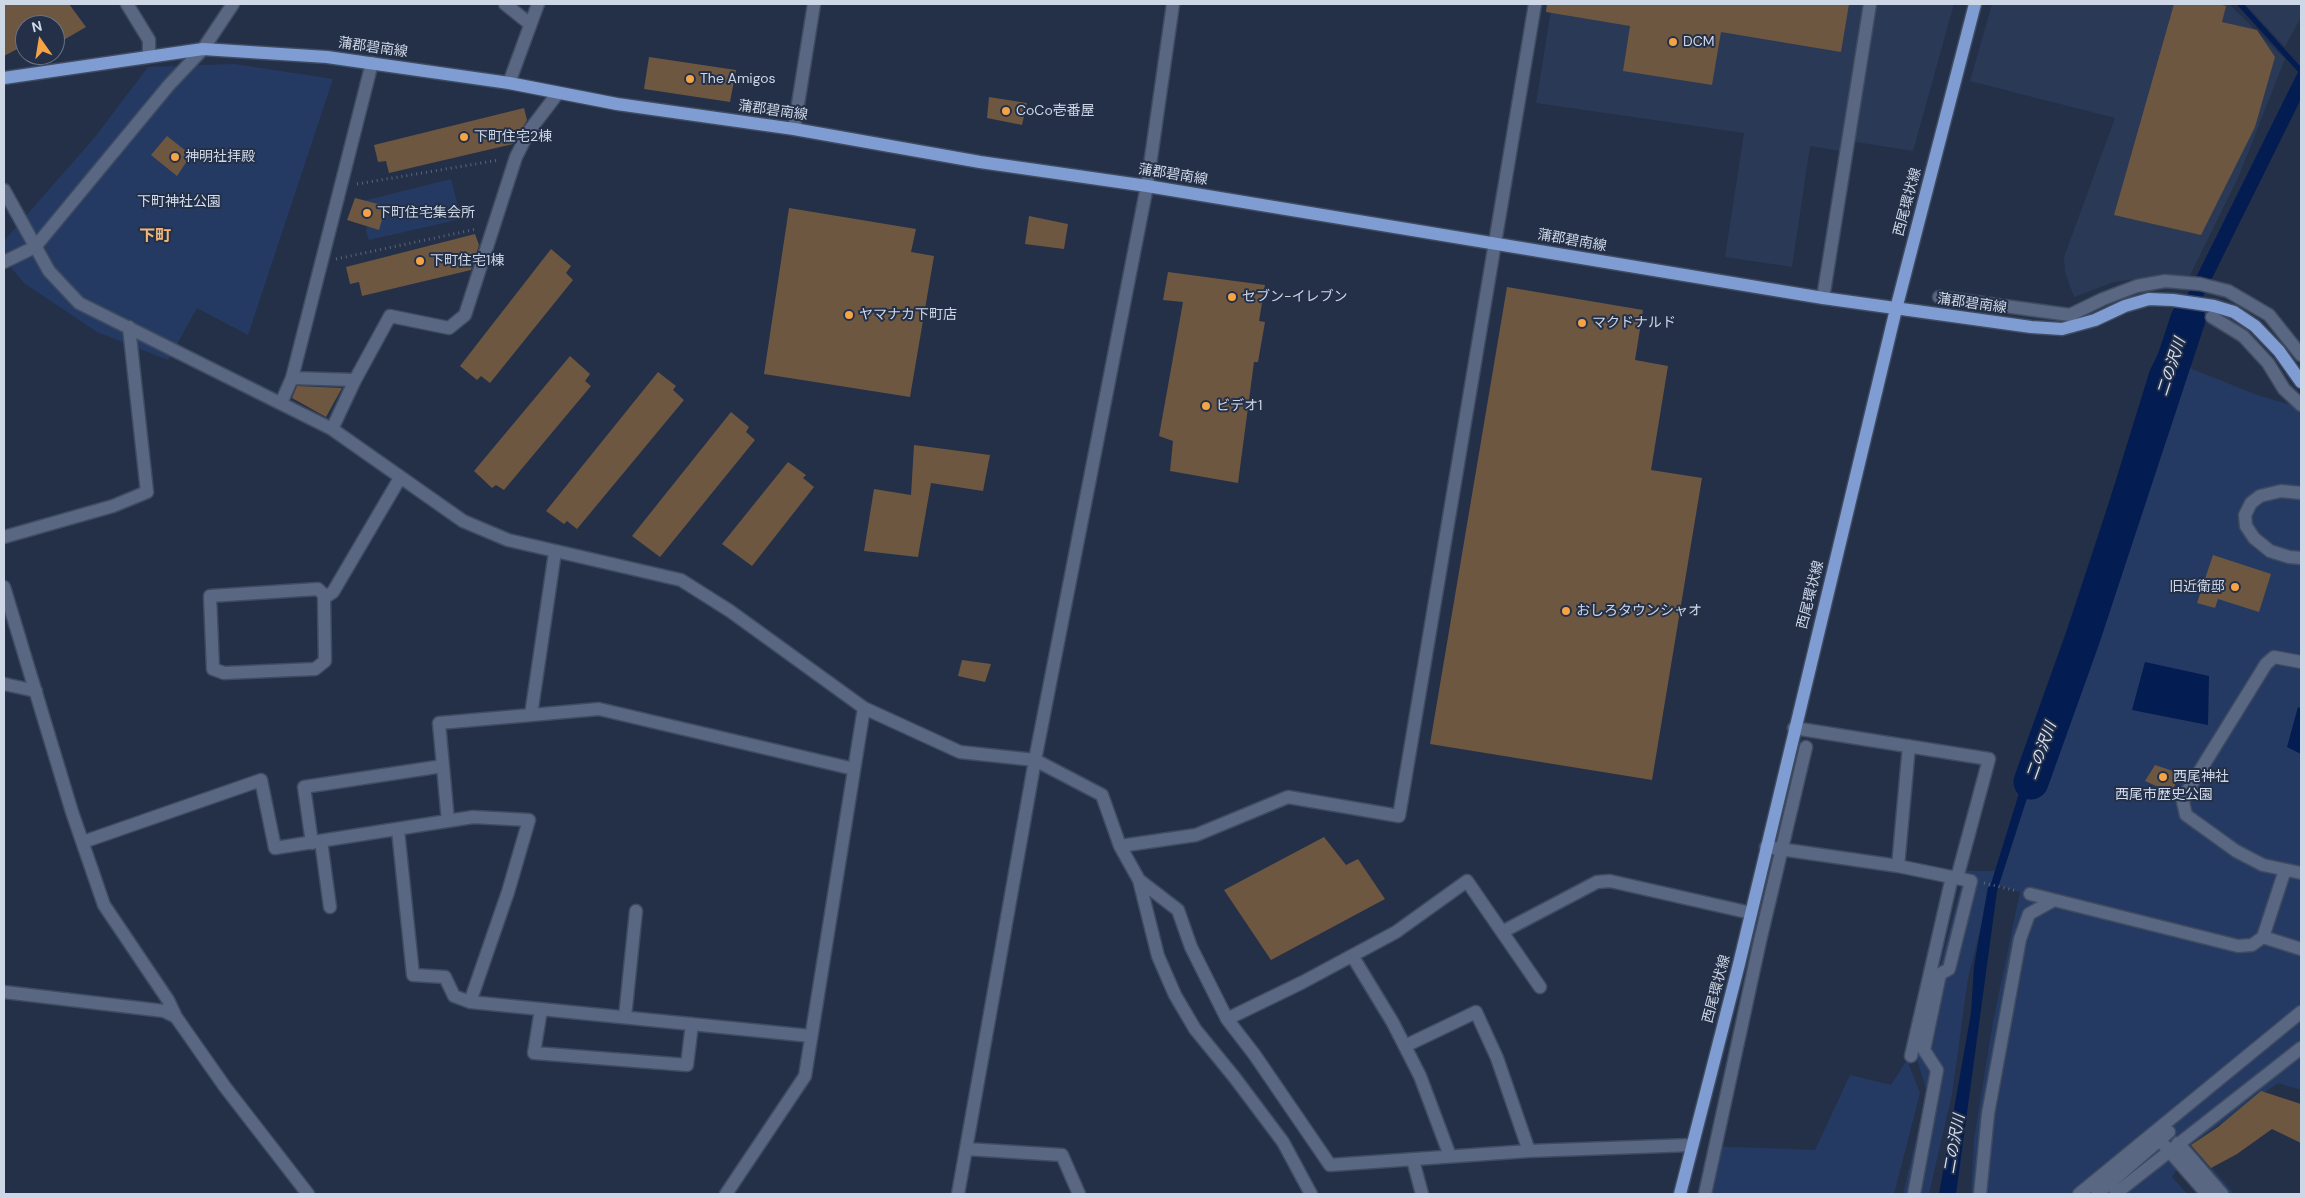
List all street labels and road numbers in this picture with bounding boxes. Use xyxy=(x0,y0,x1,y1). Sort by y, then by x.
street label: 蒲郡碧南線 xyxy=(337,35,409,61)
street label: 蒲郡碧南線 xyxy=(737,98,809,124)
street label: 蒲郡碧南線 xyxy=(1137,161,1209,189)
street label: 西尾環状線 xyxy=(1891,166,1925,238)
street label: 蒲郡碧南線 xyxy=(1536,227,1608,255)
street label: 蒲郡碧南線 xyxy=(1936,291,2008,317)
street label: 西尾環状線 xyxy=(1794,559,1828,631)
street label: 西尾環状線 xyxy=(1700,953,1734,1025)

